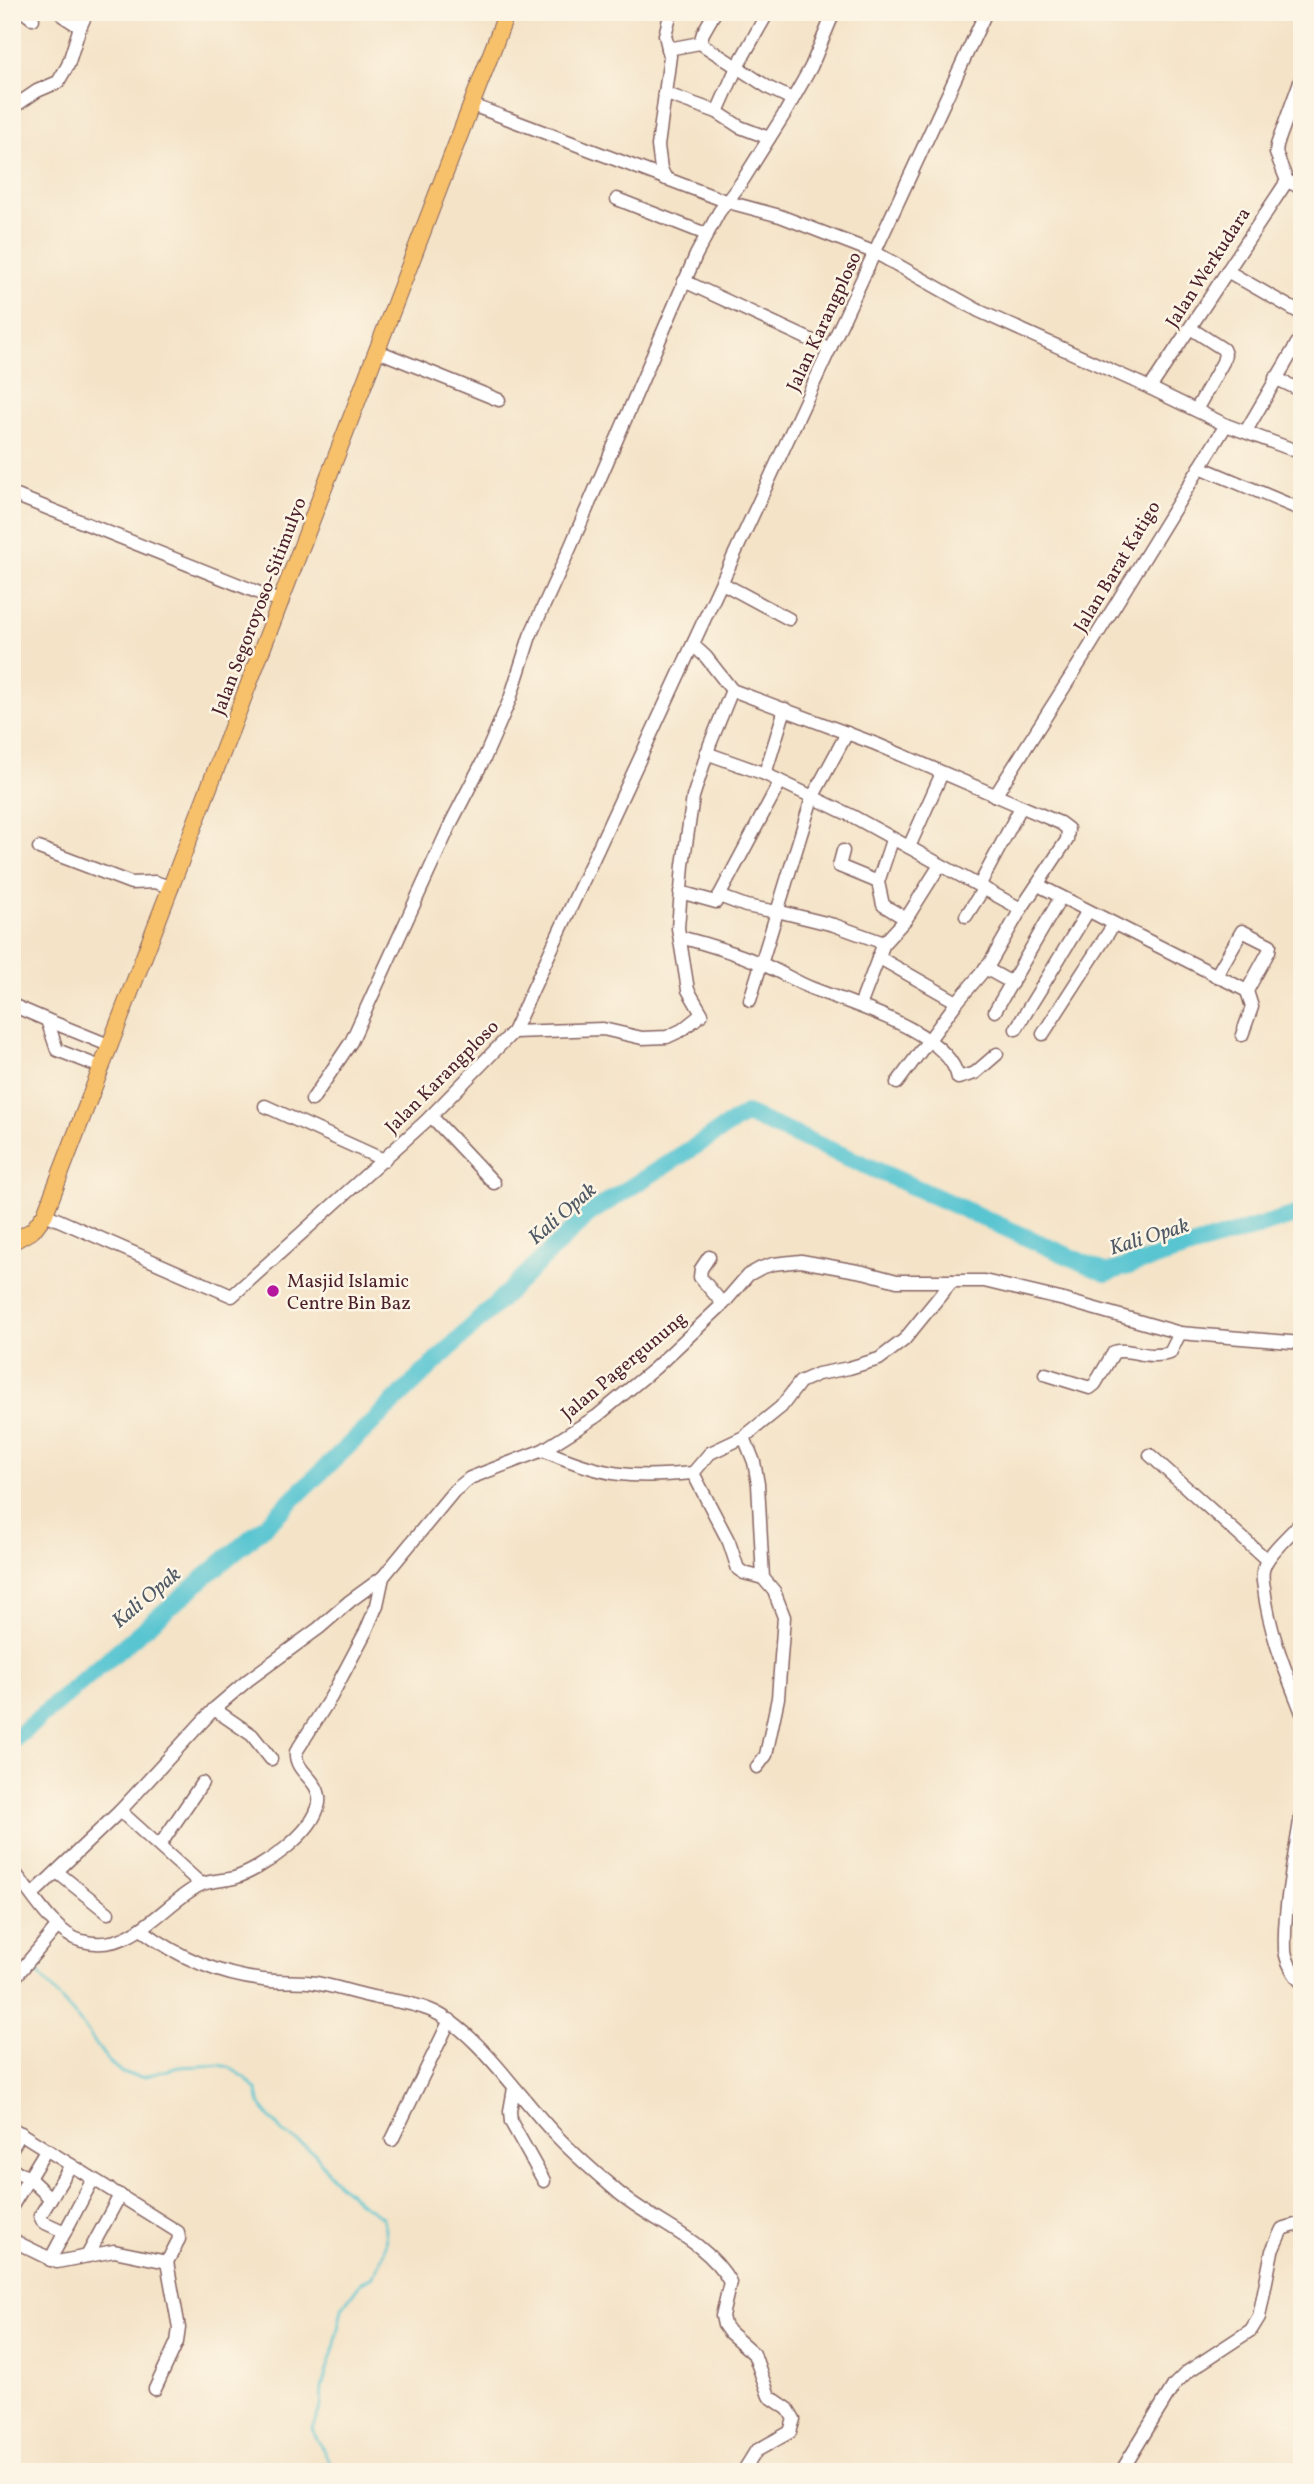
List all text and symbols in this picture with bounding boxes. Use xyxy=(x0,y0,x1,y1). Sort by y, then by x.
street label: Jalan Werkudara xyxy=(1160,203,1257,333)
street label: Jalan Karangploso xyxy=(781,248,869,396)
street label: Jalan Segoroyoso-Sitimulyo xyxy=(206,494,314,719)
street label: Jalan Barat Katigo xyxy=(1068,496,1167,638)
street label: Jalan Karangploso xyxy=(380,1015,505,1140)
water label: Kali Opak xyxy=(522,1176,604,1252)
water label: Kali Opak xyxy=(1106,1211,1193,1263)
place label: Masjid Islamic Centre Bin Baz xyxy=(287,1269,411,1317)
marker: Masjid Islamic Centre Bin Baz xyxy=(265,1283,281,1299)
street label: Jalan Pagergunung xyxy=(556,1306,693,1427)
water label: Kali Opak xyxy=(106,1560,188,1636)

